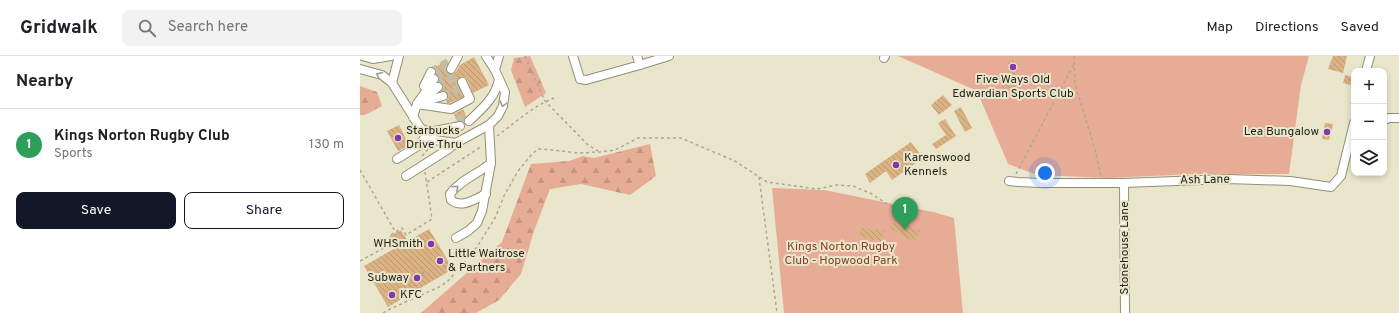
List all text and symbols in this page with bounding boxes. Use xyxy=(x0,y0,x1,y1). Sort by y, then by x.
search box xyxy=(122,10,402,46)
text: Gridwalk xyxy=(20,16,98,40)
icon: search xyxy=(136,17,158,39)
text: Search here xyxy=(168,18,248,37)
text: Map xyxy=(1207,19,1233,36)
text: Directions xyxy=(1255,19,1319,36)
text: Saved xyxy=(1341,19,1379,36)
marker: Five Ways Old Edwardian Sports Club xyxy=(1008,62,1018,72)
map controls xyxy=(1351,68,1387,176)
button: + xyxy=(1351,68,1387,104)
text: Nearby xyxy=(16,71,73,93)
one-way arrow xyxy=(376,72,384,80)
place label: Five Ways Old Edwardian Sports Club xyxy=(952,72,1074,102)
one-way arrow xyxy=(499,100,508,107)
button: − xyxy=(1351,104,1387,140)
place label: Starbucks Drive Thru xyxy=(406,123,462,153)
place label: Lea Bungalow xyxy=(1244,124,1319,140)
text: Kings Norton Rugby Club xyxy=(54,127,230,146)
marker: Lea Bungalow xyxy=(1322,127,1332,137)
marker: Starbucks Drive Thru xyxy=(393,133,403,143)
text: 1 xyxy=(26,137,32,153)
text: 130 m xyxy=(309,137,344,153)
button: layers xyxy=(1351,140,1387,176)
text: Sports xyxy=(54,146,93,162)
place label: Karenswood Kennels xyxy=(904,150,970,180)
marker: Karenswood Kennels xyxy=(891,160,901,170)
your location xyxy=(1035,163,1055,183)
street label: Ash Lane xyxy=(1180,172,1230,188)
one-way arrow xyxy=(451,185,459,193)
button: Save xyxy=(16,192,176,229)
button: Share xyxy=(184,192,344,229)
pin: 1 xyxy=(892,197,918,230)
street label: Stonehouse Lane xyxy=(1117,201,1133,295)
place label: WHSmith xyxy=(373,236,423,252)
marker: WHSmith xyxy=(426,239,436,249)
park label: Kings Norton Rugby Club - Hopwood Park xyxy=(784,239,898,269)
place label: Little Waitrose & Partners xyxy=(448,246,525,276)
marker: Little Waitrose & Partners xyxy=(435,256,445,266)
place label: Subway xyxy=(367,270,409,286)
marker: Subway xyxy=(412,273,422,283)
place label: KFC xyxy=(400,287,422,303)
marker: KFC xyxy=(387,290,397,300)

